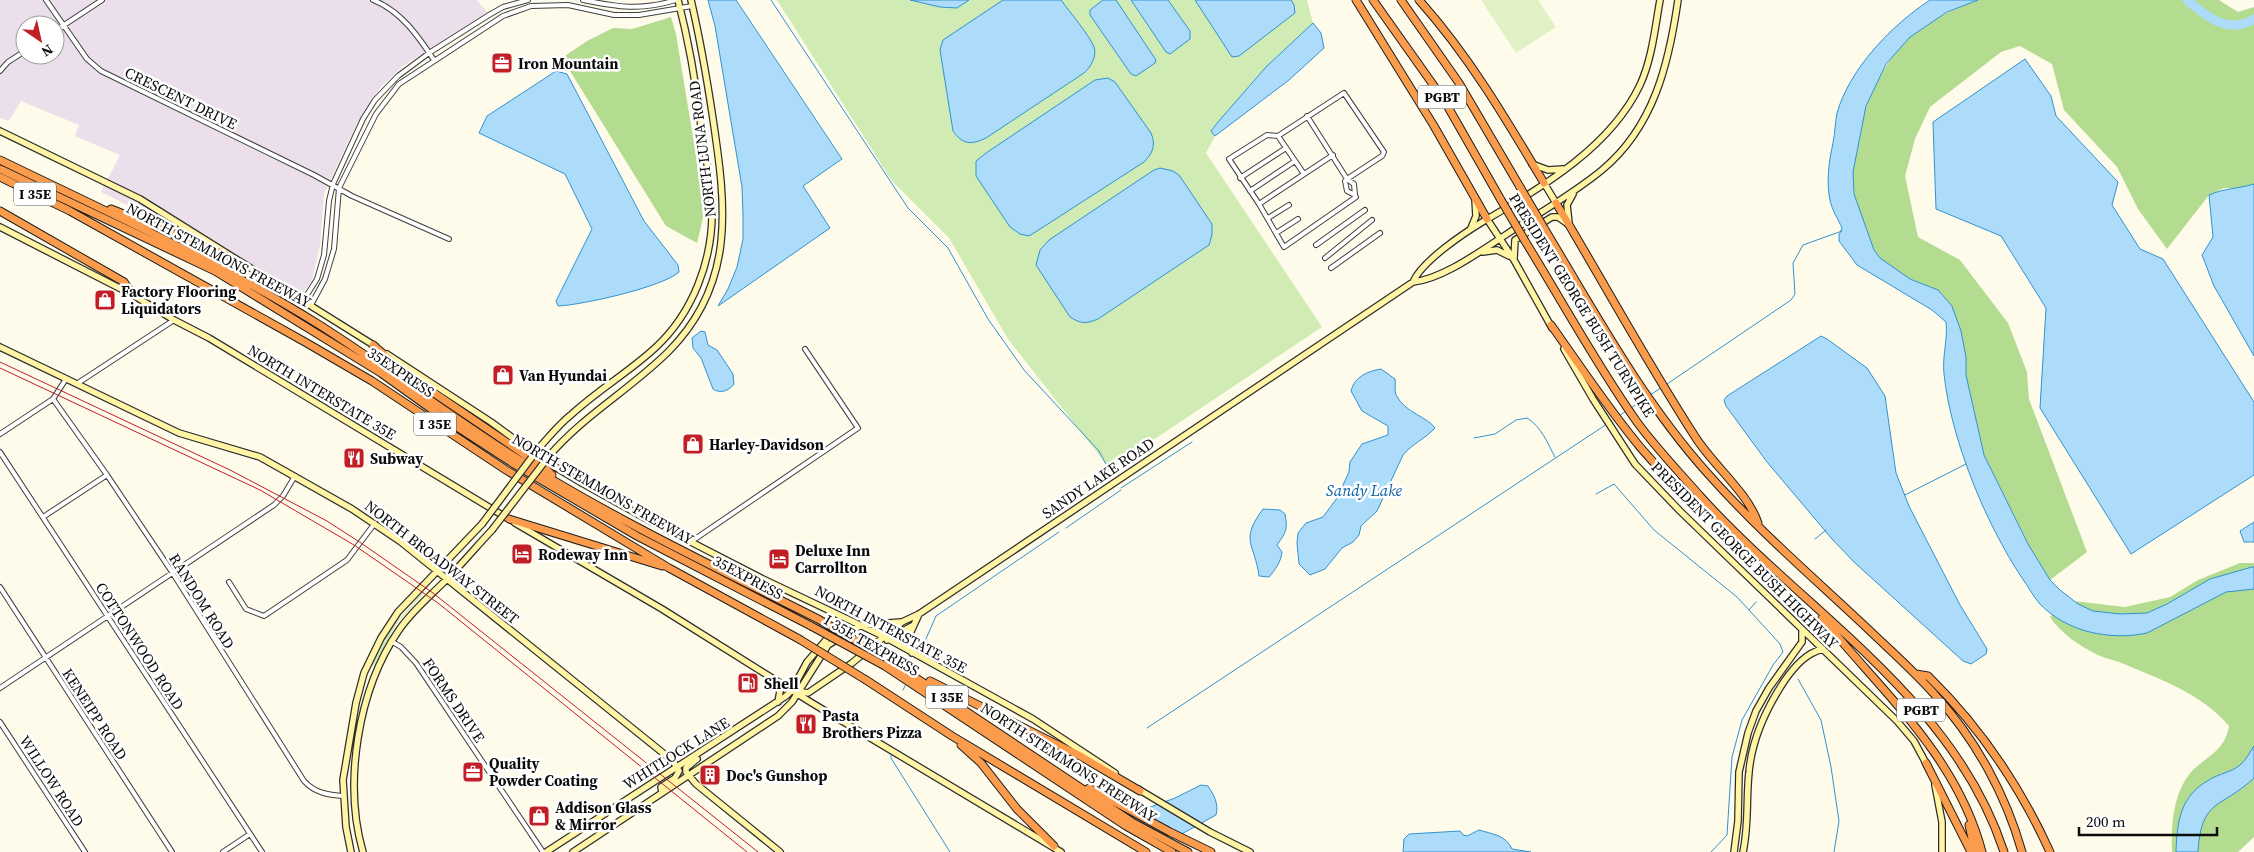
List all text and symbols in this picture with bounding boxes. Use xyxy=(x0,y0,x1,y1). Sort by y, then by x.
north arrow xyxy=(15,15,65,65)
text: N xyxy=(37,40,57,62)
office icon: Iron Mountain xyxy=(490,51,514,75)
place label: Iron Mountain xyxy=(518,53,619,74)
street label: CRESCENT DRIVE xyxy=(121,62,241,134)
street label: NORTH LUNA ROAD xyxy=(683,80,721,218)
road number: PGBT xyxy=(1418,85,1466,108)
road number: I 35E xyxy=(14,182,56,205)
street label: PRESIDENT GEORGE BUSH TURNPIKE xyxy=(1504,189,1660,421)
street label: NORTH STEMMONS FREEWAY xyxy=(123,197,315,313)
place label: Factory Flooring Liquidators xyxy=(121,281,236,319)
shop icon: Factory Flooring Liquidators xyxy=(93,288,117,312)
street label: NORTH INTERSTATE 35E xyxy=(244,339,400,445)
street label: 35EXPRESS xyxy=(363,342,439,402)
shop icon: Van Hyundai xyxy=(491,363,515,387)
place label: Van Hyundai xyxy=(519,365,607,386)
road number: I 35E xyxy=(414,412,456,436)
street label: NORTH STEMMONS FREEWAY xyxy=(508,428,698,550)
shop icon: Harley-Davidson xyxy=(681,432,705,456)
street label: SANDY LAKE ROAD xyxy=(1038,432,1158,524)
place label: Harley-Davidson xyxy=(709,434,824,455)
restaurant icon: Subway xyxy=(342,446,366,470)
place label: Subway xyxy=(370,448,423,469)
street label: PRESIDENT GEORGE BUSH HIGHWAY xyxy=(1647,457,1844,654)
water label: Sandy Lake xyxy=(1326,479,1403,501)
street label: NORTH BROADWAY STREET xyxy=(361,495,523,629)
place label: Deluxe Inn Carrollton xyxy=(795,540,870,578)
hotel icon: Rodeway Inn xyxy=(510,542,534,566)
place label: Rodeway Inn xyxy=(538,544,628,565)
hotel icon: Deluxe Inn Carrollton xyxy=(767,547,791,571)
street label: RANDOM ROAD xyxy=(164,549,240,653)
street label: 35EXPRESS xyxy=(709,550,787,604)
street label: COTTONWOOD ROAD xyxy=(91,578,189,714)
street label: NORTH INTERSTATE 35E xyxy=(811,580,971,678)
street label: I 35E TEXPRESS xyxy=(820,609,924,681)
street label: FORMS DRIVE xyxy=(418,654,490,746)
street label: KENEIPP ROAD xyxy=(57,664,133,764)
fuel station icon: Shell xyxy=(736,671,760,695)
place label: Shell xyxy=(764,673,799,694)
road number: I 35E xyxy=(926,686,968,709)
street label: NORTH STEMMONS FREEWAY xyxy=(977,697,1162,827)
road number: PGBT xyxy=(1897,698,1945,722)
place label: Pasta Brothers Pizza xyxy=(822,705,923,743)
street label: WHITLOCK LANE xyxy=(619,712,733,794)
restaurant icon: Pasta Brothers Pizza xyxy=(794,712,818,736)
street label: WILLOW ROAD xyxy=(15,731,89,831)
place label: Quality Powder Coating xyxy=(489,753,598,791)
office icon: Quality Powder Coating xyxy=(461,760,485,784)
building icon: Doc's Gunshop xyxy=(698,763,722,787)
place label: Doc's Gunshop xyxy=(726,765,827,786)
place label: Addison Glass & Mirror xyxy=(555,797,652,835)
shop icon: Addison Glass & Mirror xyxy=(527,804,551,828)
scale bar xyxy=(2079,804,2216,836)
text: 200 m xyxy=(2086,811,2126,832)

